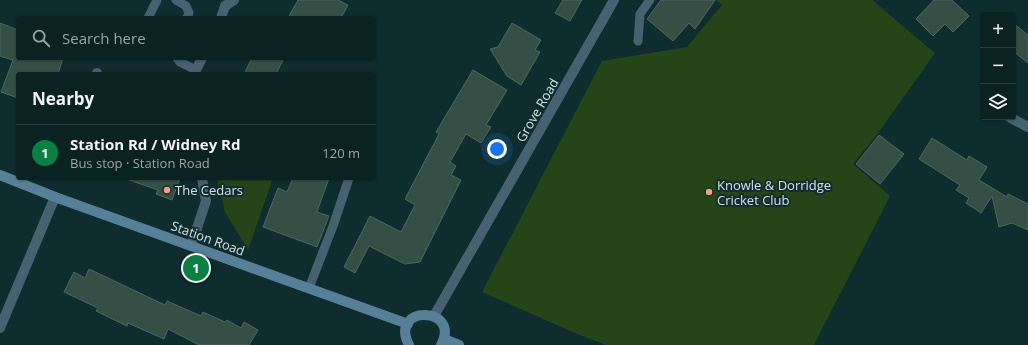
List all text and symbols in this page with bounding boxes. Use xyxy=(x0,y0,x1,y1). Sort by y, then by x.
map controls xyxy=(980,12,1016,120)
button: + xyxy=(980,12,1016,48)
search box xyxy=(16,16,376,60)
icon: search xyxy=(30,27,52,49)
text: Search here xyxy=(62,28,146,48)
button: − xyxy=(980,48,1016,84)
street label: Grove Road xyxy=(512,75,562,145)
button: layers xyxy=(980,84,1016,120)
text: Nearby xyxy=(32,87,94,110)
text: Station Rd / Widney Rd xyxy=(70,134,240,154)
your location xyxy=(487,139,507,159)
text: 1 xyxy=(41,144,49,162)
text: 120 m xyxy=(322,144,360,162)
text: Bus stop · Station Road xyxy=(70,154,210,172)
place label: Knowle & Dorridge Cricket Club xyxy=(717,176,831,209)
place label: The Cedars xyxy=(175,181,243,199)
marker: The Cedars xyxy=(162,185,172,195)
marker: Knowle & Dorridge Cricket Club xyxy=(704,187,714,197)
street label: Station Road xyxy=(169,216,247,260)
pin: 1 xyxy=(183,253,209,283)

